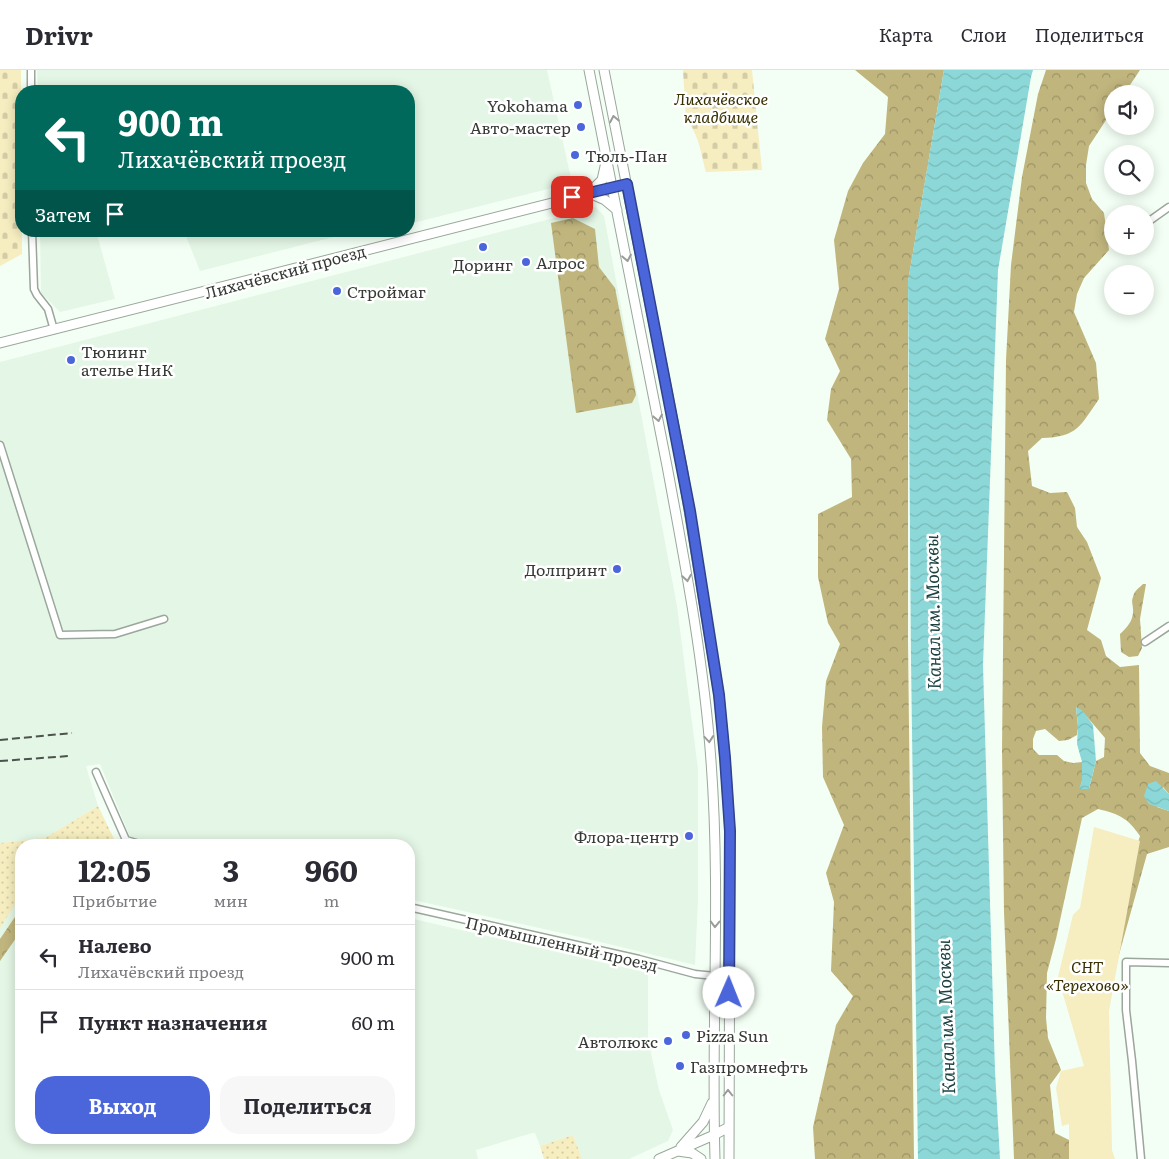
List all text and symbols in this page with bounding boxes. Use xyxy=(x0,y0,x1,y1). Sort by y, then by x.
text: Drivr xyxy=(25,17,93,52)
text: Карта xyxy=(879,21,933,48)
text: Слои xyxy=(961,21,1007,48)
text: Поделиться xyxy=(1035,21,1144,48)
map controls xyxy=(1104,85,1154,315)
button: sound xyxy=(1104,85,1154,135)
park label: Лихачёвское кладбище xyxy=(674,86,768,128)
place label: Yokohama xyxy=(487,93,568,117)
text: 900 m xyxy=(118,95,223,147)
marker: Yokohama xyxy=(572,99,584,111)
icon: left xyxy=(35,105,100,170)
one-way arrow xyxy=(609,114,620,123)
place label: Авто-мастер xyxy=(470,115,571,139)
marker: Авто-мастер xyxy=(575,121,587,133)
text: Лихачёвский проезд xyxy=(118,142,347,175)
place label: Тюль-Пан xyxy=(585,143,668,167)
button: search xyxy=(1104,145,1154,195)
marker: Тюль-Пан xyxy=(569,149,581,161)
pin xyxy=(551,176,593,218)
icon: arrive xyxy=(558,183,586,211)
text: Затем xyxy=(35,200,91,228)
icon: arrive xyxy=(101,200,129,228)
button: + xyxy=(1104,205,1154,255)
street label: Лихачёвский проезд xyxy=(202,238,368,304)
marker: Доринг xyxy=(477,241,489,253)
place label: Алрос xyxy=(536,250,585,274)
place label: Доринг xyxy=(453,252,513,276)
one-way arrow xyxy=(621,254,631,263)
marker: Алрос xyxy=(520,256,532,268)
button: − xyxy=(1104,265,1154,315)
place label: Строймаг xyxy=(347,279,426,303)
marker: Строймаг xyxy=(331,285,343,297)
place label: Тюнинг ателье НиК xyxy=(81,339,173,381)
marker: Тюнинг ателье НиК xyxy=(65,354,77,366)
one-way arrow xyxy=(652,414,663,422)
water label: Канал им. Москвы xyxy=(917,534,947,690)
place label: Долпринт xyxy=(525,557,607,581)
marker: Долпринт xyxy=(611,563,623,575)
one-way arrow xyxy=(681,574,691,582)
one-way arrow xyxy=(703,735,714,743)
place label: Флора-центр xyxy=(574,824,679,848)
marker: Флора-центр xyxy=(683,830,695,842)
text: 12:05 xyxy=(78,847,151,891)
text: 3 xyxy=(223,847,239,891)
text: 960 xyxy=(305,847,358,891)
text: Прибытие xyxy=(72,888,157,912)
text: мин xyxy=(214,888,248,912)
text: m xyxy=(324,888,339,912)
street label: Промышленный проезд xyxy=(463,909,661,977)
one-way arrow xyxy=(710,920,721,928)
text: Налево xyxy=(78,931,152,959)
water label: Канал им. Москвы xyxy=(929,939,961,1095)
icon: left xyxy=(35,943,63,971)
text: 900 m xyxy=(341,943,395,971)
park label: СНТ «Терехово» xyxy=(1046,954,1128,996)
text: Лихачёвский проезд xyxy=(78,959,244,983)
position arrow xyxy=(702,966,754,1018)
icon: arrive xyxy=(35,1008,63,1036)
text: Пункт назначения xyxy=(78,1008,267,1036)
text: 60 m xyxy=(352,1008,395,1036)
place label: Pizza Sun xyxy=(696,1023,769,1047)
place label: Автолюкс xyxy=(578,1029,658,1053)
marker: Pizza Sun xyxy=(680,1029,692,1041)
marker: Автолюкс xyxy=(662,1035,674,1047)
place label: Газпромнефть xyxy=(690,1054,808,1078)
marker: Газпромнефть xyxy=(674,1060,686,1072)
button: Выход xyxy=(35,1076,210,1134)
button: Поделиться xyxy=(220,1076,395,1134)
one-way arrow xyxy=(723,1089,733,1096)

